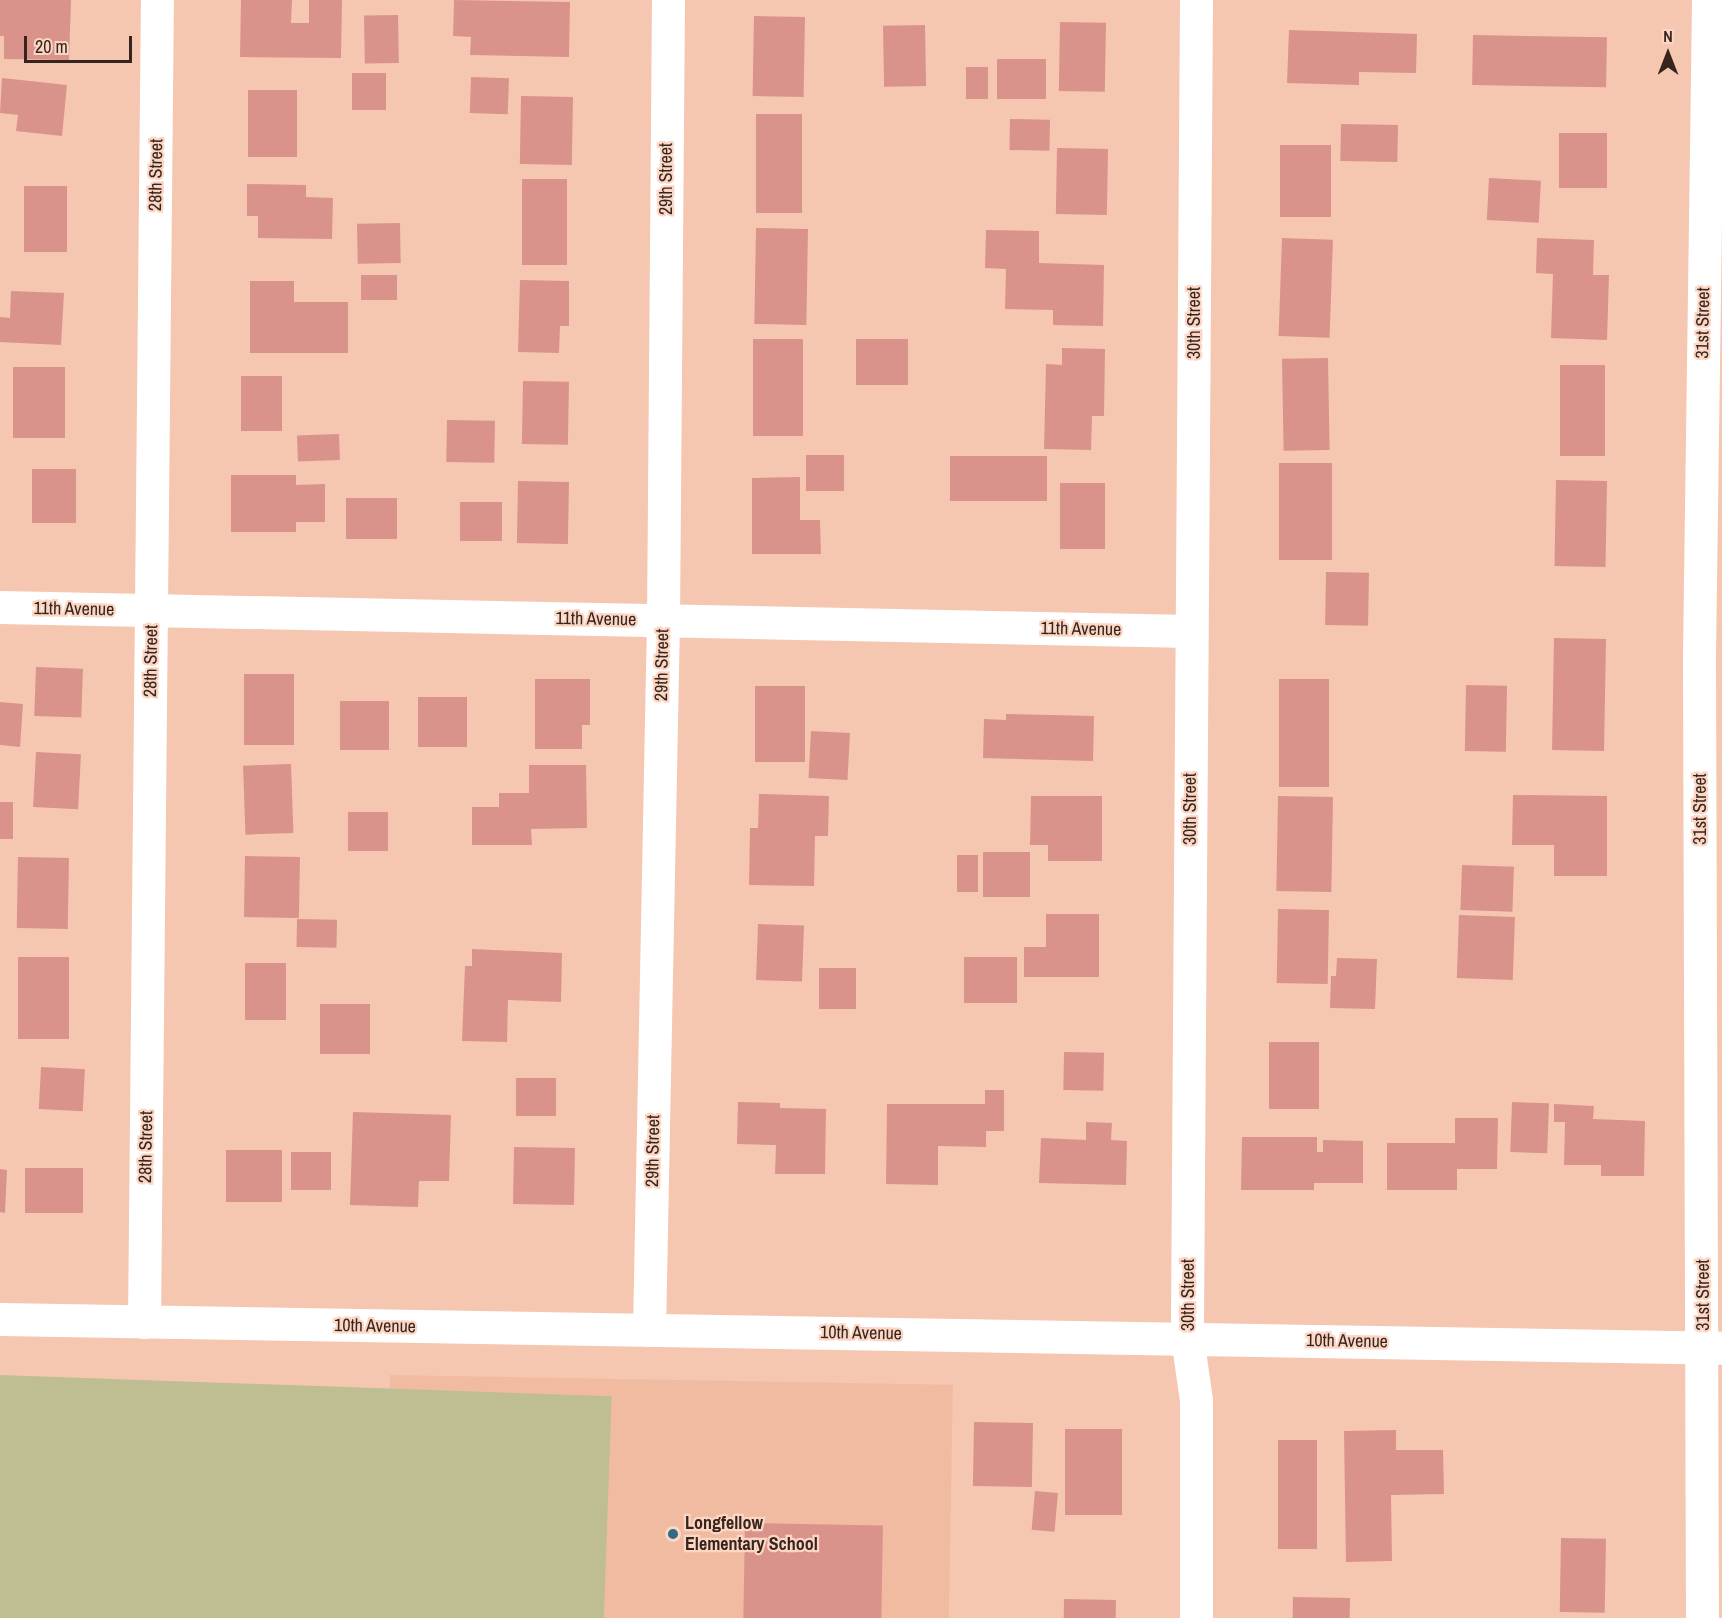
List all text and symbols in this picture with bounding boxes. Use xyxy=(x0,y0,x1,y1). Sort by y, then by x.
scale bar xyxy=(27,24,135,62)
north arrow xyxy=(1638,24,1698,84)
text: N xyxy=(1663,25,1673,47)
text: 20 m xyxy=(35,34,68,59)
street label: 28th Street xyxy=(145,139,167,211)
street label: 29th Street xyxy=(655,143,677,215)
street label: 30th Street xyxy=(1183,287,1205,359)
street label: 31st Street xyxy=(1692,287,1714,359)
street label: 11th Avenue xyxy=(33,597,115,621)
street label: 11th Avenue xyxy=(555,607,637,631)
street label: 11th Avenue xyxy=(1040,617,1122,641)
street label: 28th Street xyxy=(140,625,162,697)
street label: 29th Street xyxy=(651,629,673,701)
street label: 30th Street xyxy=(1179,773,1201,845)
street label: 31st Street xyxy=(1689,773,1711,845)
street label: 28th Street xyxy=(135,1111,157,1183)
street label: 29th Street xyxy=(642,1115,664,1187)
street label: 30th Street xyxy=(1177,1259,1199,1331)
street label: 31st Street xyxy=(1692,1259,1714,1331)
street label: 10th Avenue xyxy=(333,1314,417,1338)
street label: 10th Avenue xyxy=(819,1321,903,1345)
street label: 10th Avenue xyxy=(1305,1329,1389,1353)
place label: Longfellow Elementary School xyxy=(685,1513,818,1556)
marker: Longfellow Elementary School xyxy=(666,1527,680,1541)

